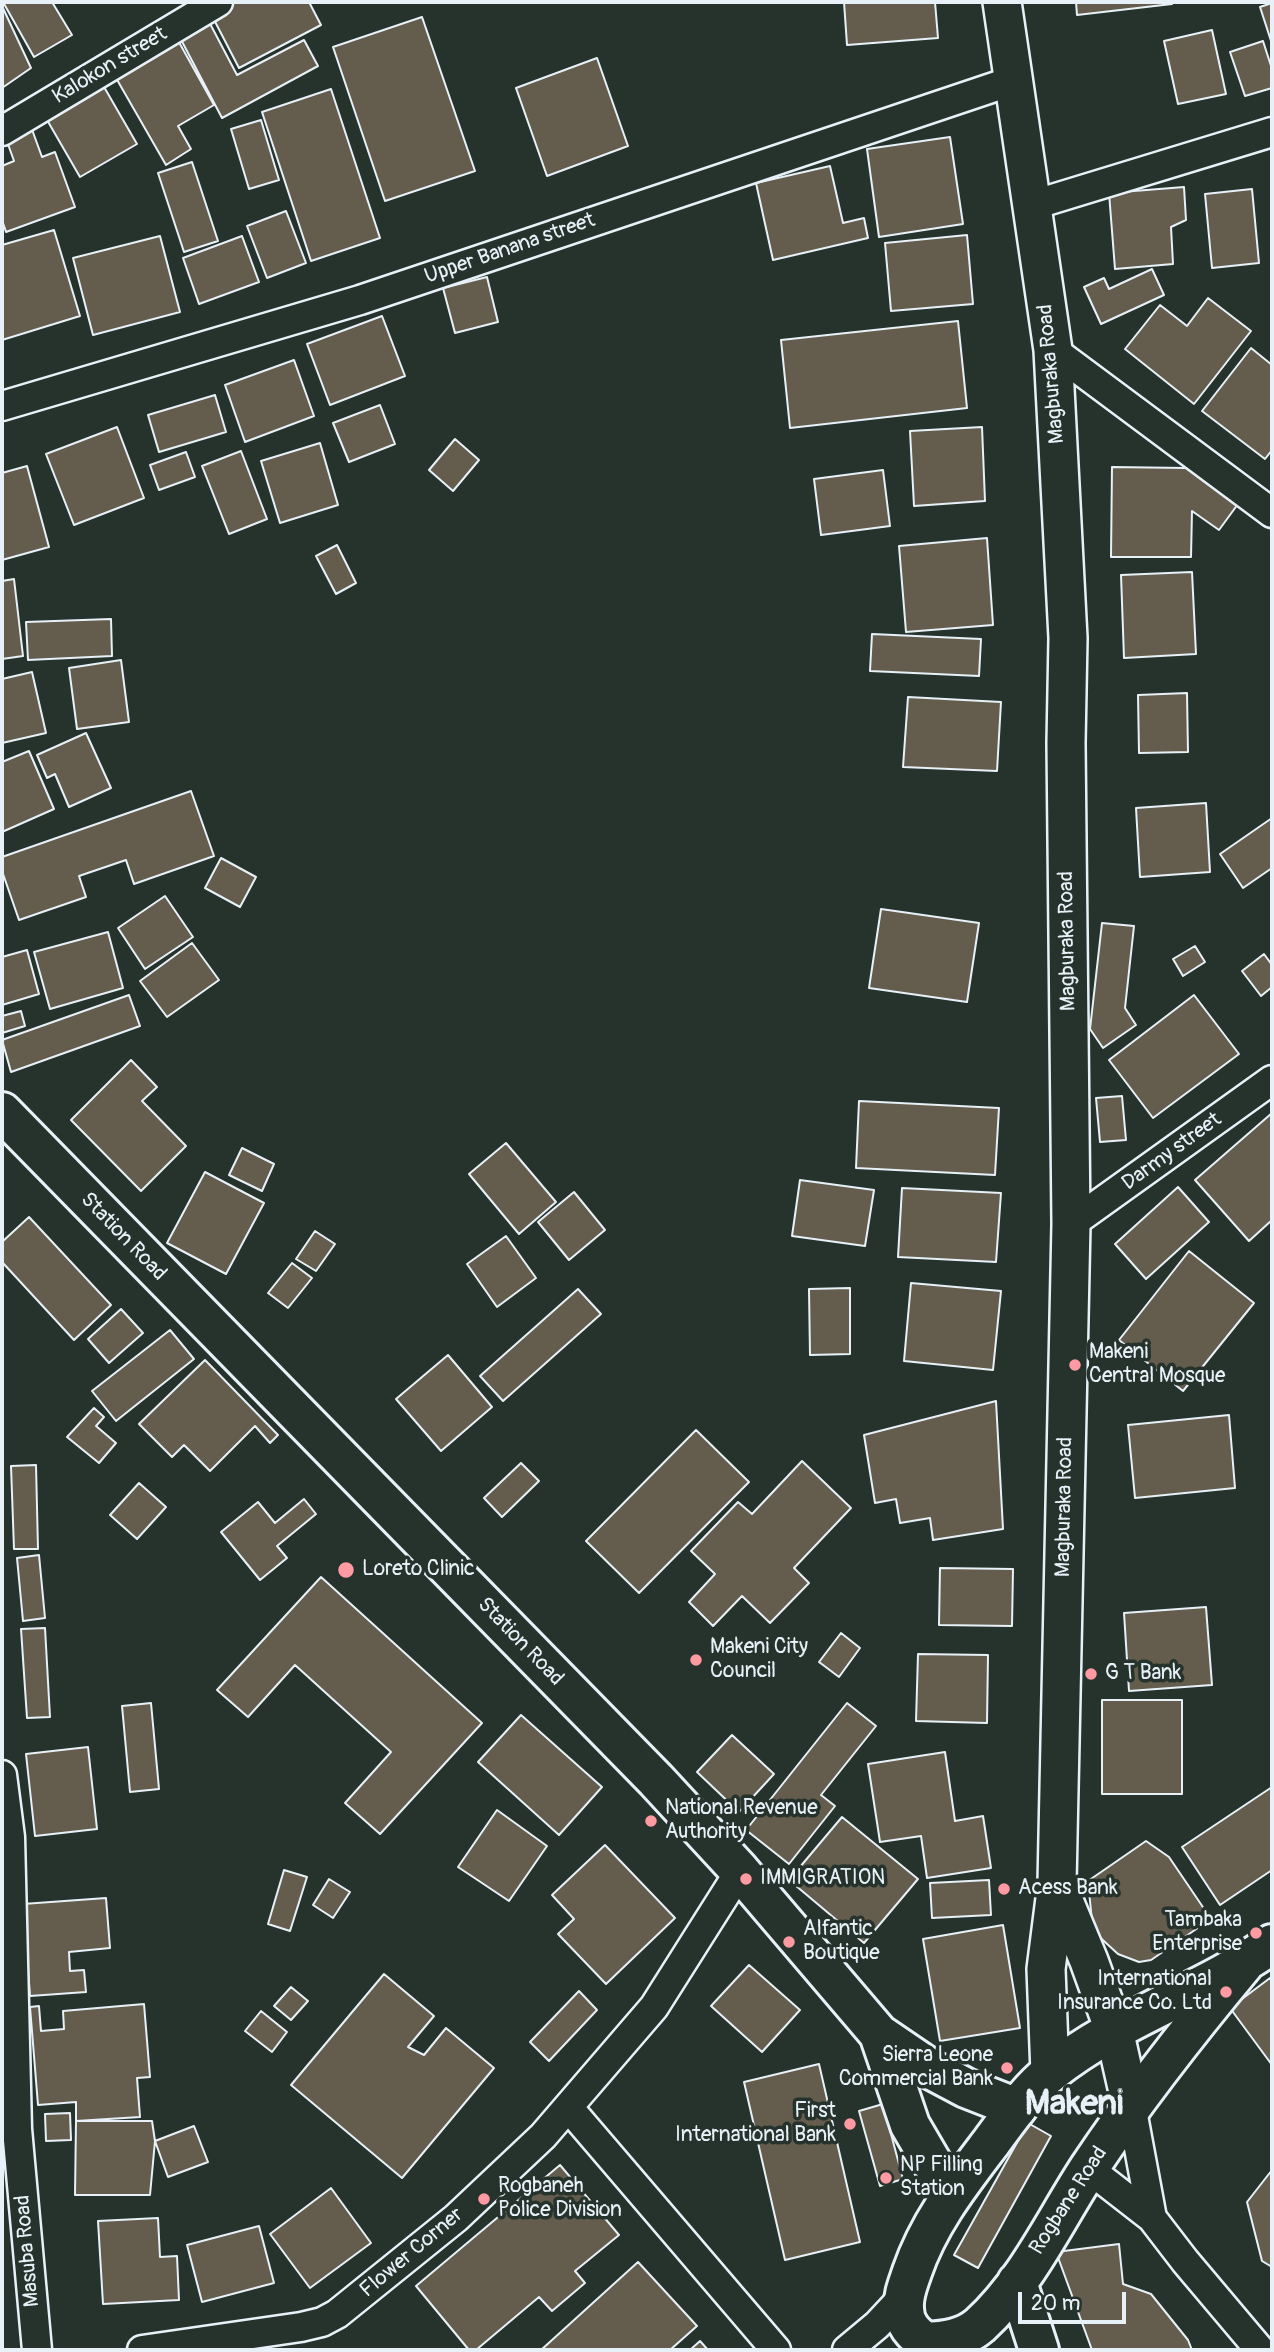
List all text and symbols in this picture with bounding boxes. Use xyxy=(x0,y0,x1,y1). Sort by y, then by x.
street label: Kalokon street xyxy=(48,22,172,110)
street label: Upper Banana street xyxy=(422,208,598,290)
street label: Magburaka Road xyxy=(1033,303,1071,445)
street label: Magburaka Road xyxy=(1054,871,1082,1011)
street label: Darmy street xyxy=(1117,1108,1227,1196)
street label: Station Road xyxy=(75,1188,171,1286)
place label: Makeni Central Mosque xyxy=(1089,1340,1225,1390)
marker: Makeni Central Mosque xyxy=(1067,1357,1083,1373)
street label: Magburaka Road xyxy=(1051,1437,1079,1577)
place label: Loreto Clinic xyxy=(362,1557,475,1583)
marker: Loreto Clinic xyxy=(336,1560,356,1580)
street label: Station Road xyxy=(472,1593,568,1691)
place label: Makeni City Council xyxy=(710,1635,808,1685)
marker: Makeni City Council xyxy=(688,1652,704,1668)
place label: G T Bank xyxy=(1105,1661,1181,1687)
marker: G T Bank xyxy=(1083,1666,1099,1682)
place label: National Revenue Authority xyxy=(665,1796,818,1846)
marker: National Revenue Authority xyxy=(643,1813,659,1829)
place label: IMMIGRATION xyxy=(760,1866,885,1892)
marker: IMMIGRATION xyxy=(738,1871,754,1887)
place label: Acess Bank xyxy=(1018,1876,1118,1902)
marker: Acess Bank xyxy=(996,1881,1012,1897)
place label: Tambaka Enterprise xyxy=(1152,1908,1242,1958)
place label: Alfantic Boutique xyxy=(803,1917,880,1967)
marker: Tambaka Enterprise xyxy=(1248,1925,1264,1941)
marker: Alfantic Boutique xyxy=(781,1934,797,1950)
place label: International Insurance Co. Ltd xyxy=(1057,1967,1212,2017)
marker: International Insurance Co. Ltd xyxy=(1218,1984,1234,2000)
place label: Sierra Leone Commercial Bank xyxy=(839,2043,993,2093)
marker: Sierra Leone Commercial Bank xyxy=(999,2060,1015,2076)
district label: Makeni xyxy=(1025,2084,1123,2126)
place label: First International Bank xyxy=(675,2099,836,2149)
marker: First International Bank xyxy=(842,2116,858,2132)
street label: Rogbane Road xyxy=(1025,2142,1113,2260)
place label: NP Filling Station xyxy=(900,2153,983,2203)
marker: NP Filling Station xyxy=(878,2170,894,2186)
place label: Rogbaneh Police Division xyxy=(498,2174,622,2224)
marker: Rogbaneh Police Division xyxy=(476,2191,492,2207)
street label: Masuba Road xyxy=(11,2194,45,2308)
street label: Flower Corner xyxy=(355,2203,469,2303)
scale bar xyxy=(1022,2278,1130,2322)
text: 20 m xyxy=(1031,2290,1080,2317)

